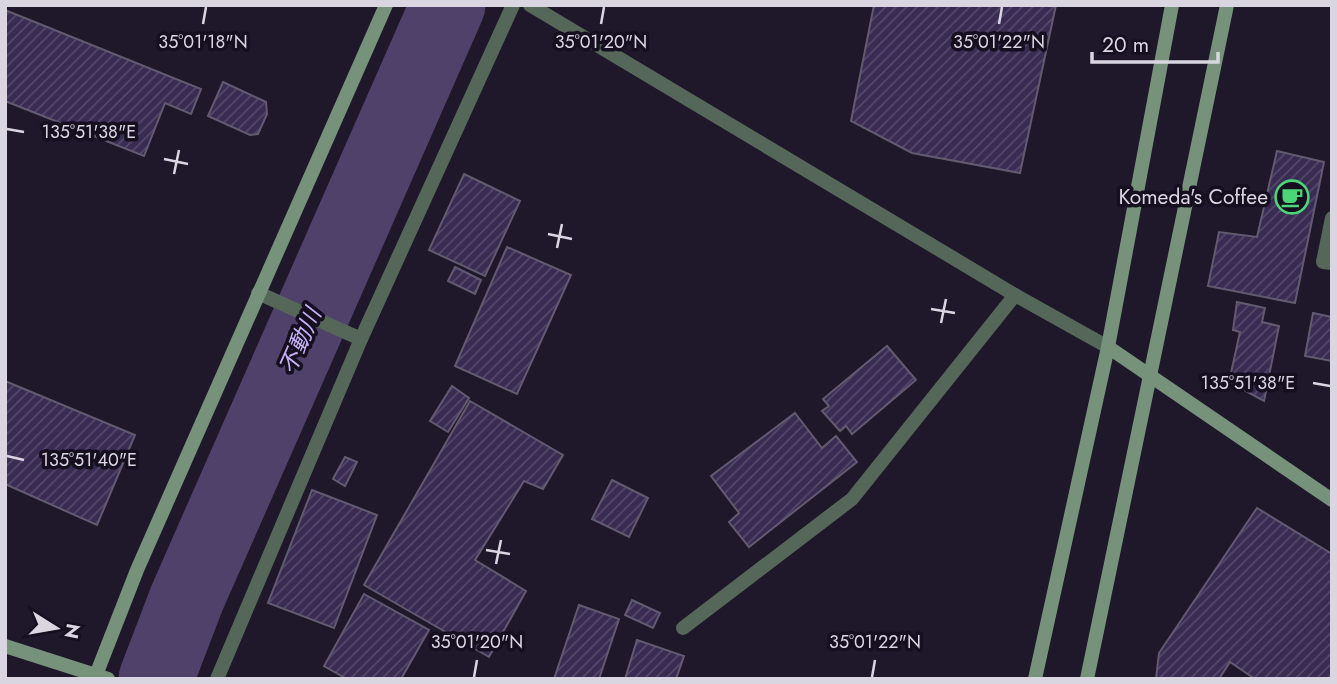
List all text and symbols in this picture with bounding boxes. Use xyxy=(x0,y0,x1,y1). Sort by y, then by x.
scale bar xyxy=(1092,21,1218,65)
text: 35°01'18"N xyxy=(158,29,248,55)
text: 35°01'20"N xyxy=(555,29,647,55)
text: 35°01'22"N xyxy=(953,29,1045,55)
text: 20 m xyxy=(1102,30,1149,60)
text: 135°51'38"E xyxy=(42,119,136,145)
cafe icon: Komeda's Coffee xyxy=(1273,178,1311,216)
place label: Komeda's Coffee xyxy=(1119,182,1268,212)
water label: 不動川 xyxy=(270,300,331,379)
text: 135°51'38"E xyxy=(1201,370,1295,396)
text: 135°51'40"E xyxy=(41,447,137,473)
north arrow xyxy=(21,593,91,663)
text: N xyxy=(58,621,87,641)
text: 35°01'20"N xyxy=(431,629,523,655)
text: 35°01'22"N xyxy=(829,629,921,655)

